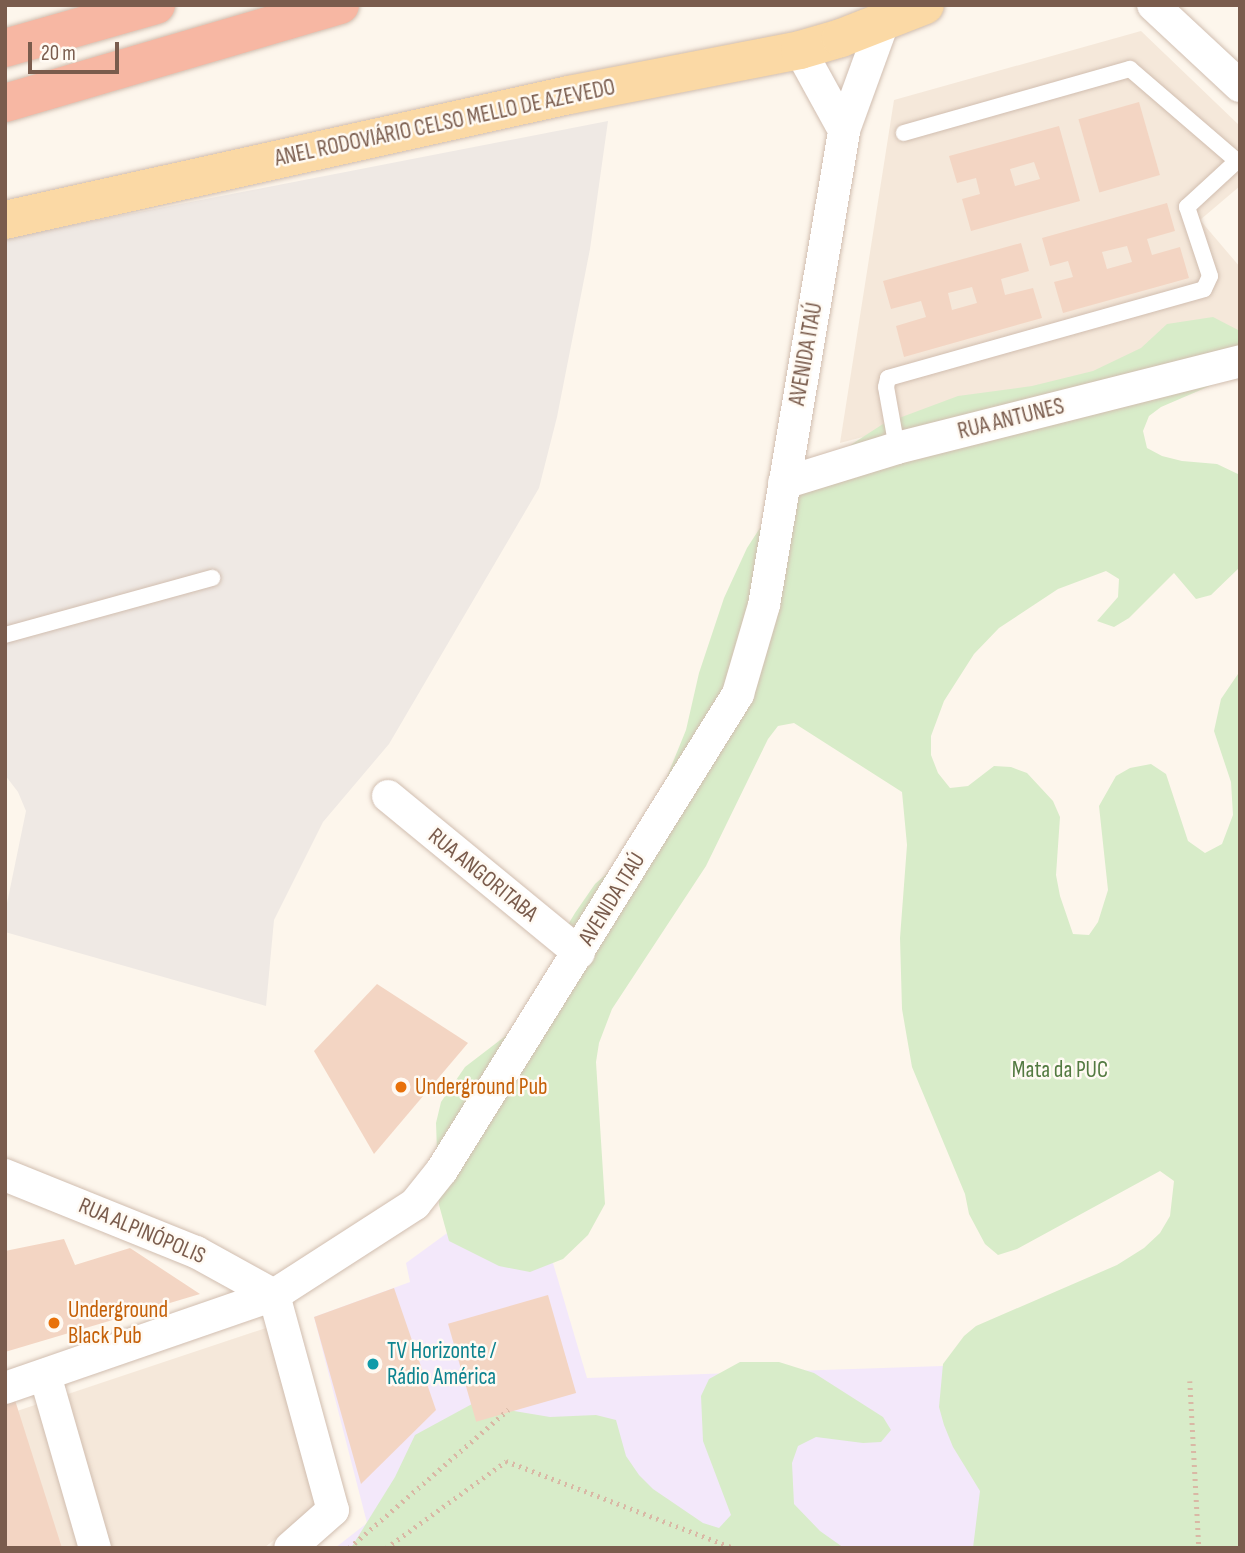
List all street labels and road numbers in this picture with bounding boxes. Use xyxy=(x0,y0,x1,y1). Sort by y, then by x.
street label: ANEL RODOVIÁRIO CELSO MELLO DE AZEVEDO xyxy=(272,73,618,173)
street label: AVENIDA ITAÚ xyxy=(783,300,829,408)
street label: RUA ANTUNES xyxy=(955,392,1067,446)
street label: RUA ANGORITABA xyxy=(423,822,543,928)
street label: AVENIDA ITAÚ xyxy=(573,848,651,950)
street label: RUA ALPINÓPOLIS xyxy=(74,1192,210,1270)

